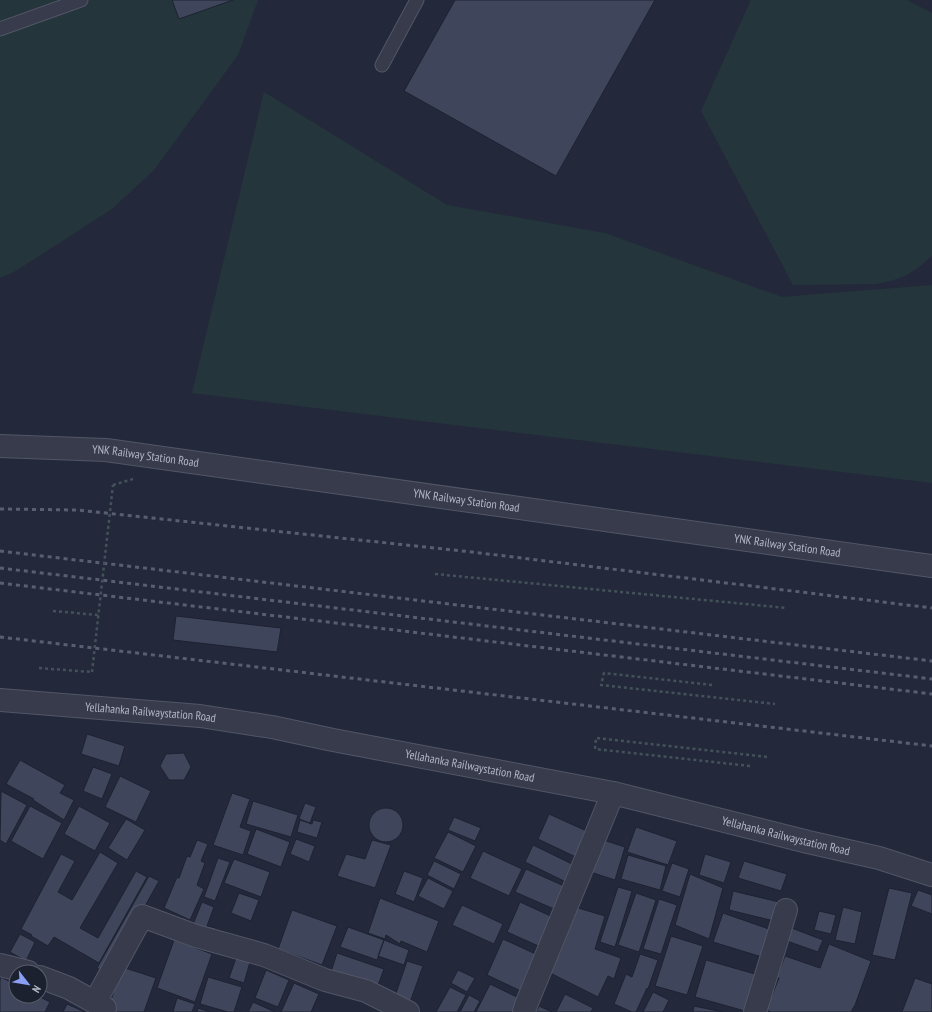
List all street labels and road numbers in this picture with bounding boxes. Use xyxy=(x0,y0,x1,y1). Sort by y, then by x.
street label: YNK Railway Station Road xyxy=(92,441,200,470)
street label: YNK Railway Station Road xyxy=(412,485,521,515)
street label: YNK Railway Station Road xyxy=(733,530,842,560)
street label: Yellahanka Railwaystation Road xyxy=(84,699,217,725)
street label: Yellahanka Railwaystation Road xyxy=(404,746,536,785)
street label: Yellahanka Railwaystation Road xyxy=(720,813,852,858)

